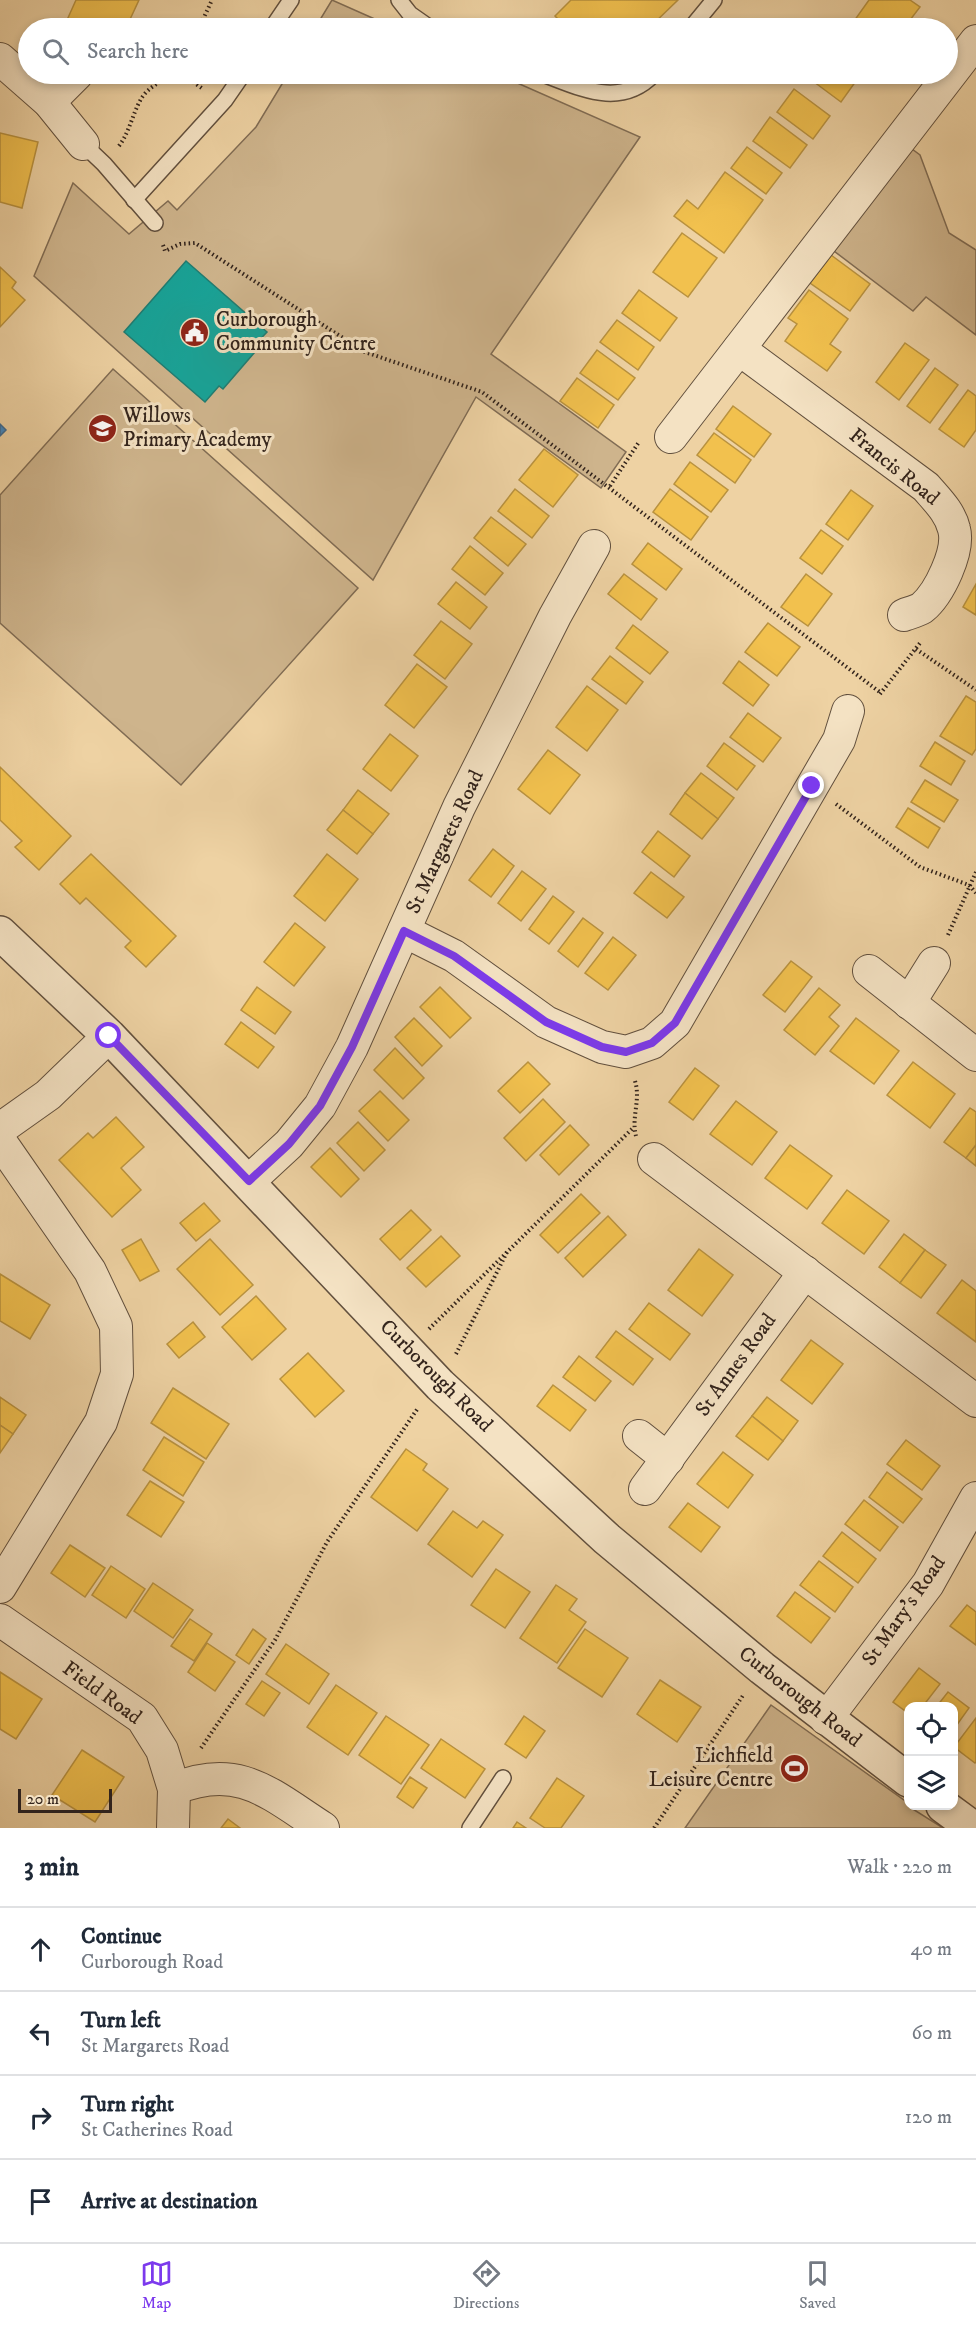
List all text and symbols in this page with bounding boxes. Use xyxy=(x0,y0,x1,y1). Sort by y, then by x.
search box xyxy=(18,18,958,84)
icon: search xyxy=(39,35,72,68)
text: Search here xyxy=(87,38,189,65)
place label: Curborough Community Centre xyxy=(216,307,376,357)
public building icon: Curborough Community Centre xyxy=(179,316,211,348)
place label: Willows Primary Academy xyxy=(122,403,273,453)
school or university icon: Willows Primary Academy xyxy=(86,412,118,444)
street label: Francis Road xyxy=(843,423,945,512)
street label: St Margarets Road xyxy=(400,766,490,918)
route end xyxy=(798,772,824,798)
route start xyxy=(95,1022,121,1048)
street label: St Annes Road xyxy=(690,1308,782,1422)
street label: Curborough Road xyxy=(374,1314,498,1438)
street label: St Mary's Road xyxy=(856,1550,952,1671)
street label: Curborough Road xyxy=(733,1641,867,1754)
street label: Field Road xyxy=(57,1656,147,1731)
map controls xyxy=(904,1702,958,1810)
button: locate xyxy=(904,1702,958,1756)
place label: Lichfield Leisure Centre xyxy=(649,1743,774,1793)
sports icon: Lichfield Leisure Centre xyxy=(778,1752,810,1784)
button: layers xyxy=(904,1756,958,1810)
scale bar xyxy=(18,1786,112,1814)
text: 20 m xyxy=(27,1789,59,1809)
text: 3 min xyxy=(24,1851,79,1884)
text: Walk · 220 m xyxy=(847,1855,952,1880)
text: Continue xyxy=(81,1923,162,1950)
icon: ahead xyxy=(24,1933,57,1966)
text: 40 m xyxy=(910,1937,952,1962)
text: Curborough Road xyxy=(81,1950,223,1975)
text: Turn left xyxy=(81,2007,161,2034)
icon: left xyxy=(24,2017,57,2050)
text: 60 m xyxy=(912,2021,952,2046)
text: St Margarets Road xyxy=(81,2034,229,2059)
text: Turn right xyxy=(81,2091,174,2118)
icon: right xyxy=(24,2101,57,2134)
text: 120 m xyxy=(905,2105,952,2130)
text: St Catherines Road xyxy=(81,2118,233,2143)
icon: arrive xyxy=(24,2185,57,2218)
text: Arrive at destination xyxy=(81,2188,258,2215)
tab: Map xyxy=(140,2257,173,2313)
tab: Directions xyxy=(453,2257,519,2313)
tab: Saved xyxy=(799,2257,836,2313)

